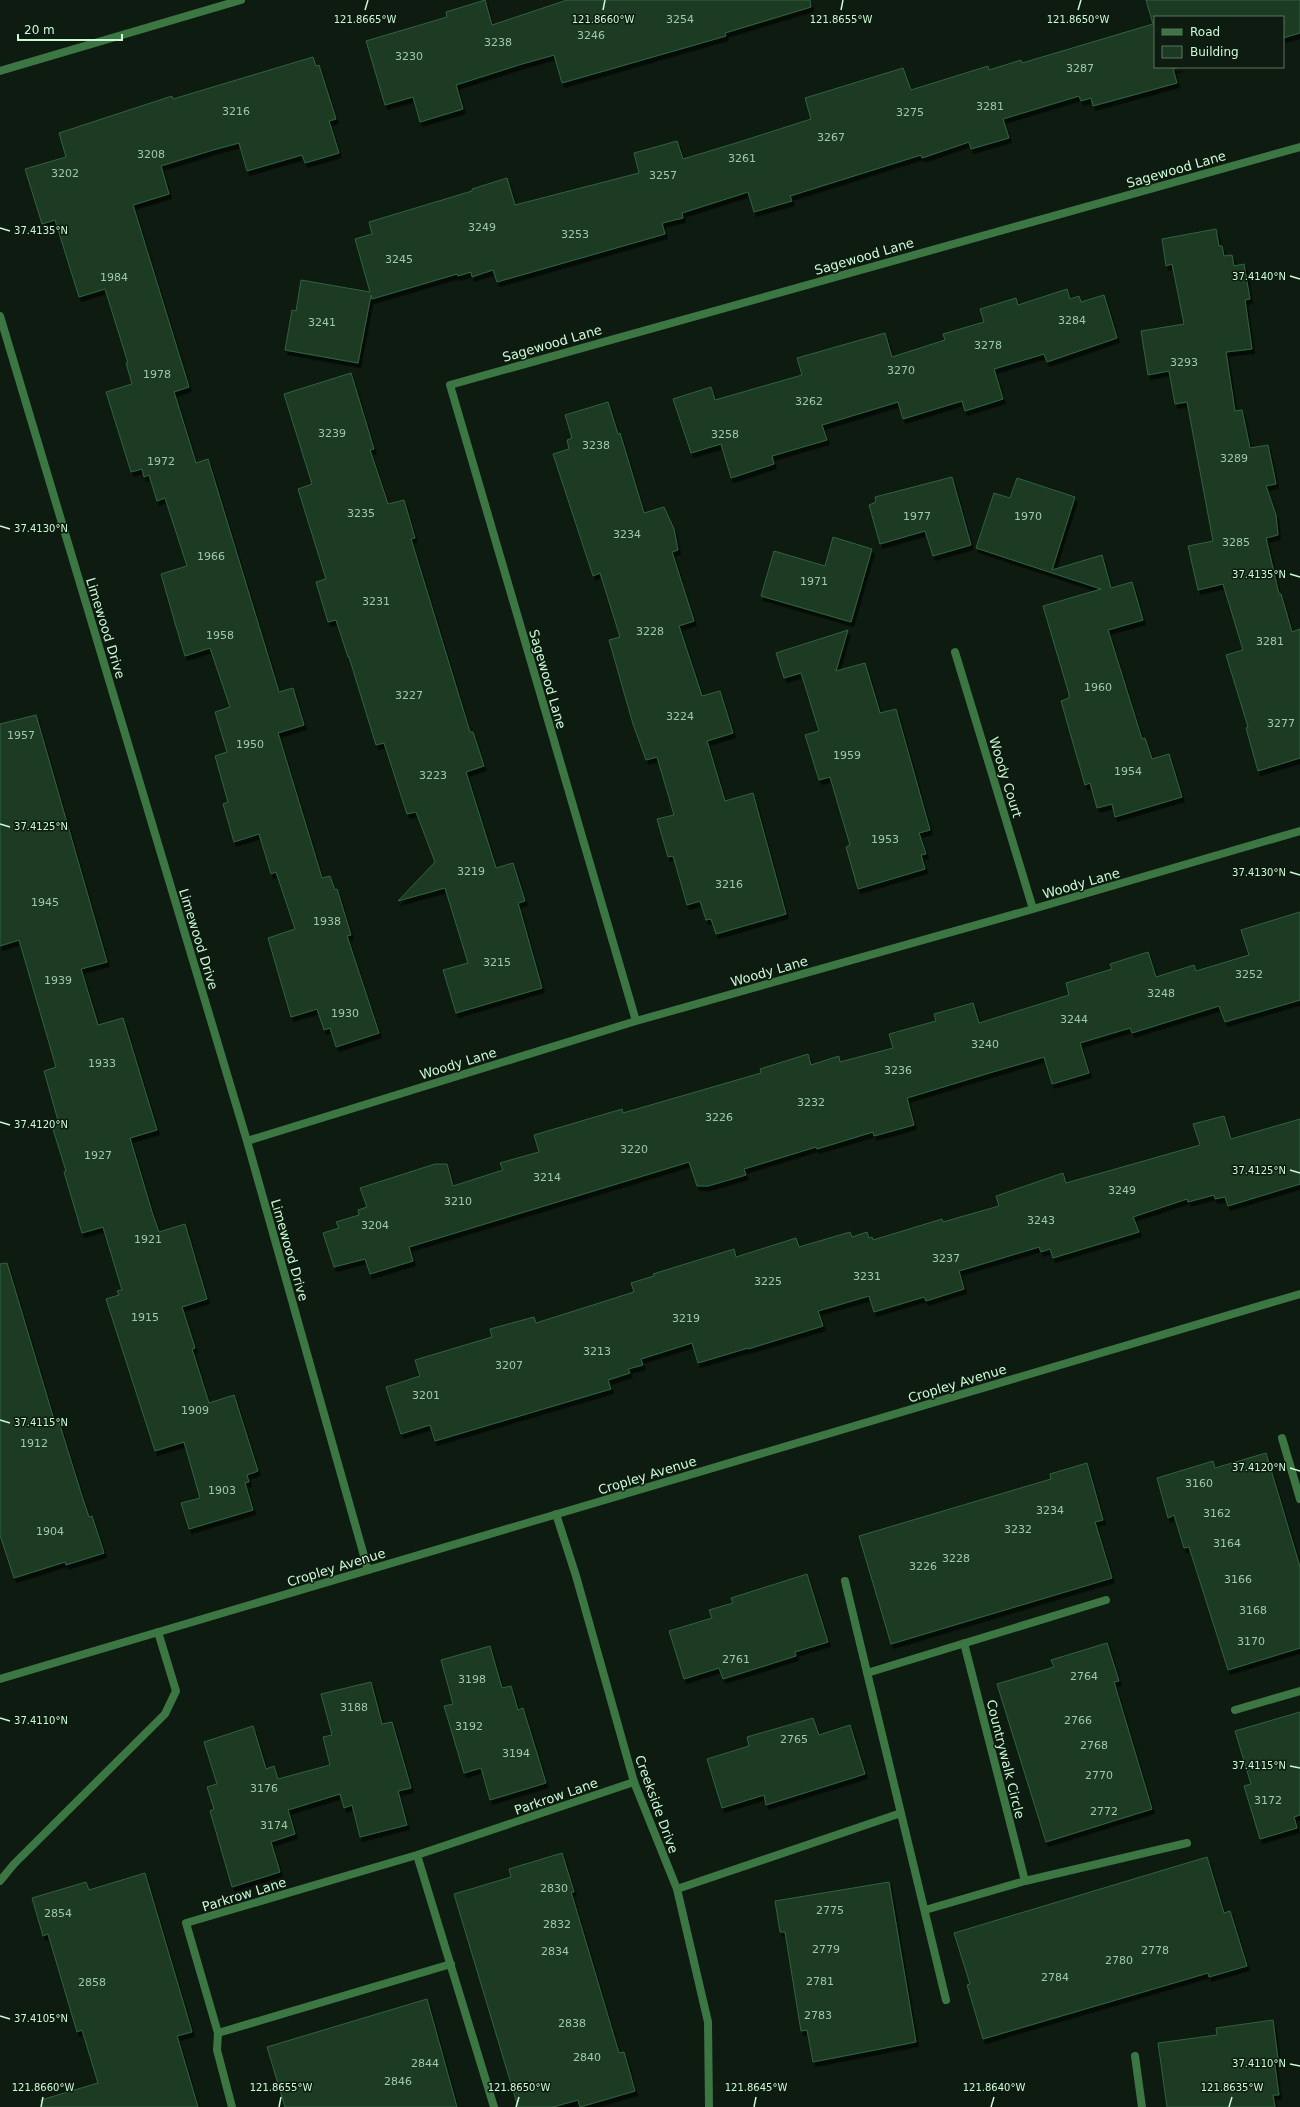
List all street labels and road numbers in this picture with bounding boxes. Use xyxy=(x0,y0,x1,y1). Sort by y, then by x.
street label: Sagewood Lane xyxy=(1125,148,1228,191)
street label: Sagewood Lane xyxy=(813,235,916,278)
street label: Sagewood Lane xyxy=(501,322,604,365)
street label: Limewood Drive xyxy=(83,576,128,681)
street label: Sagewood Lane xyxy=(526,628,569,731)
street label: Woody Court xyxy=(986,735,1025,819)
street label: Woody Lane xyxy=(1041,865,1121,902)
street label: Limewood Drive xyxy=(176,887,221,992)
street label: Woody Lane xyxy=(729,953,809,990)
street label: Woody Lane xyxy=(418,1045,498,1082)
street label: Limewood Drive xyxy=(268,1198,311,1303)
street label: Cropley Avenue xyxy=(906,1361,1008,1406)
street label: Cropley Avenue xyxy=(596,1453,698,1498)
street label: Cropley Avenue xyxy=(285,1545,387,1590)
street label: Countrywalk Circle xyxy=(983,1698,1028,1820)
street label: Creekside Drive xyxy=(632,1753,681,1855)
street label: Parkrow Lane xyxy=(512,1775,600,1818)
street label: Parkrow Lane xyxy=(200,1875,288,1914)

